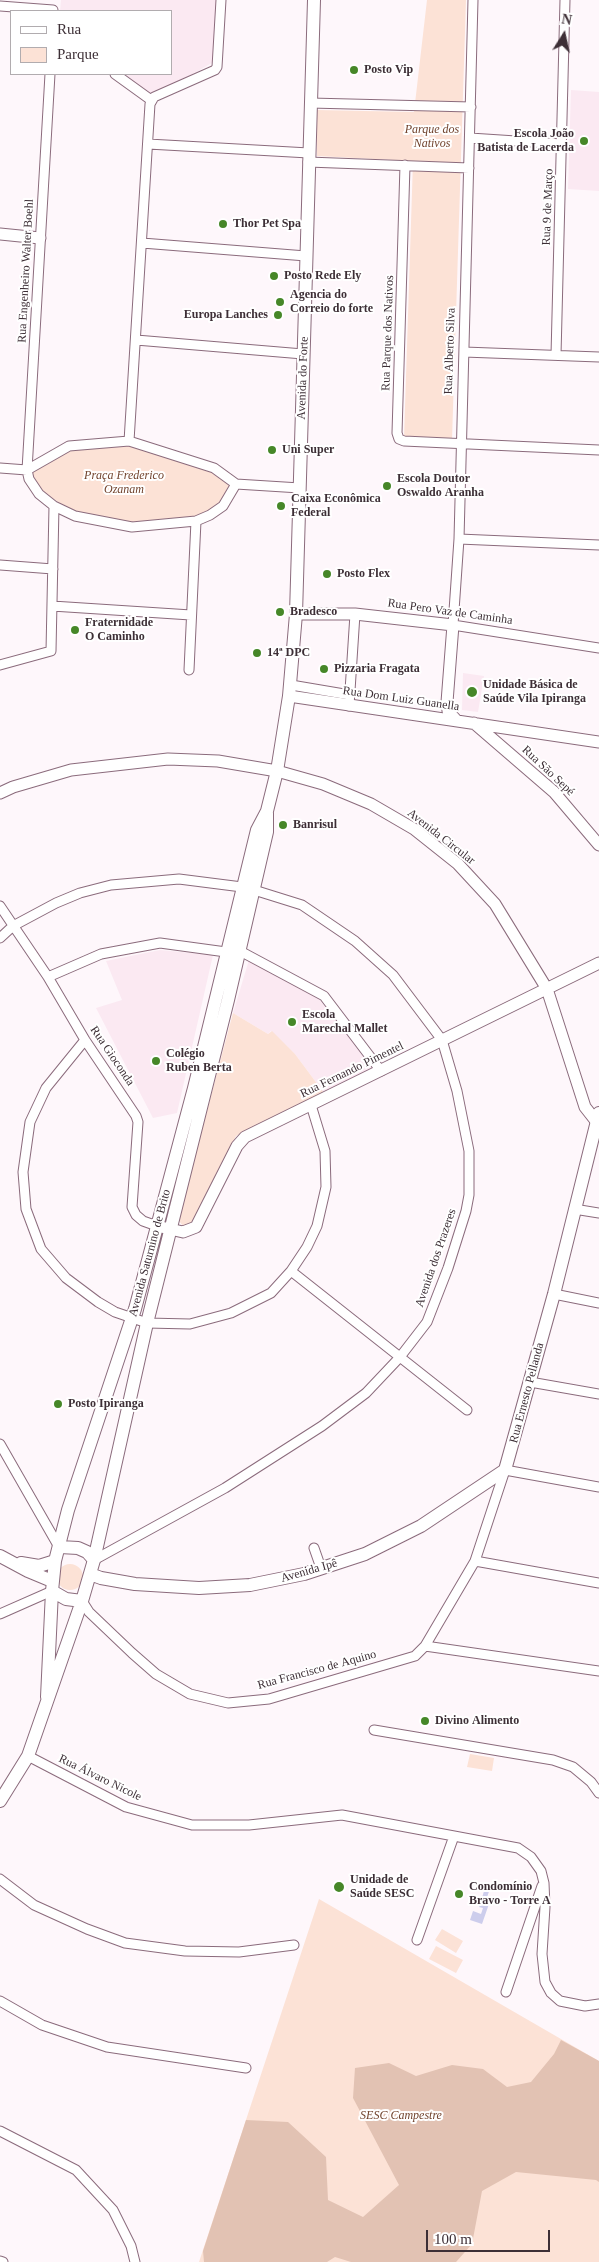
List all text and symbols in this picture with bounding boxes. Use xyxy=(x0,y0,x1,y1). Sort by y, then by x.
legend xyxy=(10,10,172,75)
north arrow xyxy=(539,10,589,60)
text: N xyxy=(560,11,573,28)
text: Rua xyxy=(57,21,81,37)
text: Parque xyxy=(57,46,99,62)
place label: Posto Vip xyxy=(364,63,413,77)
marker: Posto Vip xyxy=(348,64,360,76)
park label: Parque dos Nativos xyxy=(405,123,459,151)
place label: Escola João Batista de Lacerda xyxy=(477,127,574,155)
marker: Escola João Batista de Lacerda xyxy=(578,135,590,147)
street label: Rua 9 de Março xyxy=(539,168,557,246)
street label: Rua Engenheiro Walter Boehl xyxy=(15,199,37,343)
place label: Thor Pet Spa xyxy=(233,217,301,231)
marker: Thor Pet Spa xyxy=(217,218,229,230)
place label: Posto Rede Ely xyxy=(284,269,361,283)
marker: Posto Rede Ely xyxy=(268,270,280,282)
street label: Rua Parque dos Nativos xyxy=(379,275,397,391)
place label: Agencia do Correio do forte xyxy=(290,288,373,316)
marker: Agencia do Correio do forte xyxy=(274,296,286,308)
street label: Rua Alberto Silva xyxy=(441,307,459,395)
place label: Europa Lanches xyxy=(184,308,268,322)
marker: Europa Lanches xyxy=(272,309,284,321)
street label: Avenida do Forte xyxy=(294,336,312,420)
place label: Uni Super xyxy=(282,443,334,457)
marker: Uni Super xyxy=(266,444,278,456)
park label: Praça Frederico Ozanam xyxy=(84,469,164,497)
place label: Escola Doutor Oswaldo Aranha xyxy=(397,472,484,500)
marker: Escola Doutor Oswaldo Aranha xyxy=(381,480,393,492)
place label: Caixa Econômica Federal xyxy=(291,492,381,520)
marker: Caixa Econômica Federal xyxy=(275,500,287,512)
place label: Posto Flex xyxy=(337,567,390,581)
marker: Posto Flex xyxy=(321,568,333,580)
street label: Rua Pero Vaz de Caminha xyxy=(387,596,513,628)
place label: Bradesco xyxy=(290,605,337,619)
marker: Bradesco xyxy=(274,606,286,618)
place label: Fraternidade O Caminho xyxy=(85,616,153,644)
marker: Fraternidade O Caminho xyxy=(69,624,81,636)
place label: 14ª DPC xyxy=(267,646,310,660)
marker: 14ª DPC xyxy=(251,647,263,659)
place label: Pizzaria Fragata xyxy=(334,662,420,676)
marker: Pizzaria Fragata xyxy=(318,663,330,675)
place label: Unidade Básica de Saúde Vila Ipiranga xyxy=(483,678,586,706)
street label: Rua Dom Luiz Guanella xyxy=(342,684,460,714)
marker: Unidade Básica de Saúde Vila Ipiranga xyxy=(465,685,479,699)
street label: Rua São Sepé xyxy=(519,743,577,799)
street label: Avenida Circular xyxy=(404,806,478,868)
place label: Banrisul xyxy=(293,818,337,832)
marker: Banrisul xyxy=(277,819,289,831)
place label: Escola Marechal Mallet xyxy=(302,1008,387,1036)
marker: Escola Marechal Mallet xyxy=(286,1016,298,1028)
street label: Rua Gioconda xyxy=(87,1023,137,1089)
street label: Rua Fernando Pimentel xyxy=(298,1039,406,1101)
place label: Colégio Ruben Berta xyxy=(166,1047,232,1075)
marker: Colégio Ruben Berta xyxy=(150,1055,162,1067)
street label: Avenida Saturnino de Brito xyxy=(126,1188,174,1318)
street label: Avenida dos Prazeres xyxy=(412,1207,460,1309)
street label: Rua Ernesto Pellanda xyxy=(507,1341,547,1445)
place label: Posto Ipiranga xyxy=(68,1397,144,1411)
marker: Posto Ipiranga xyxy=(52,1398,64,1410)
street label: Avenida Ipê xyxy=(279,1556,339,1586)
street label: Rua Francisco de Aquino xyxy=(256,1647,378,1693)
place label: Divino Alimento xyxy=(435,1714,519,1728)
marker: Divino Alimento xyxy=(419,1715,431,1727)
street label: Rua Álvaro Nicole xyxy=(56,1752,144,1804)
place label: Unidade de Saúde SESC xyxy=(350,1873,414,1901)
marker: Unidade de Saúde SESC xyxy=(332,1880,346,1894)
place label: Condomínio Bravo - Torre A xyxy=(469,1880,551,1908)
marker: Condomínio Bravo - Torre A xyxy=(453,1888,465,1900)
park label: SESC Campestre xyxy=(360,2109,442,2123)
scale bar xyxy=(429,2220,553,2252)
text: 100 m xyxy=(434,2231,472,2247)

